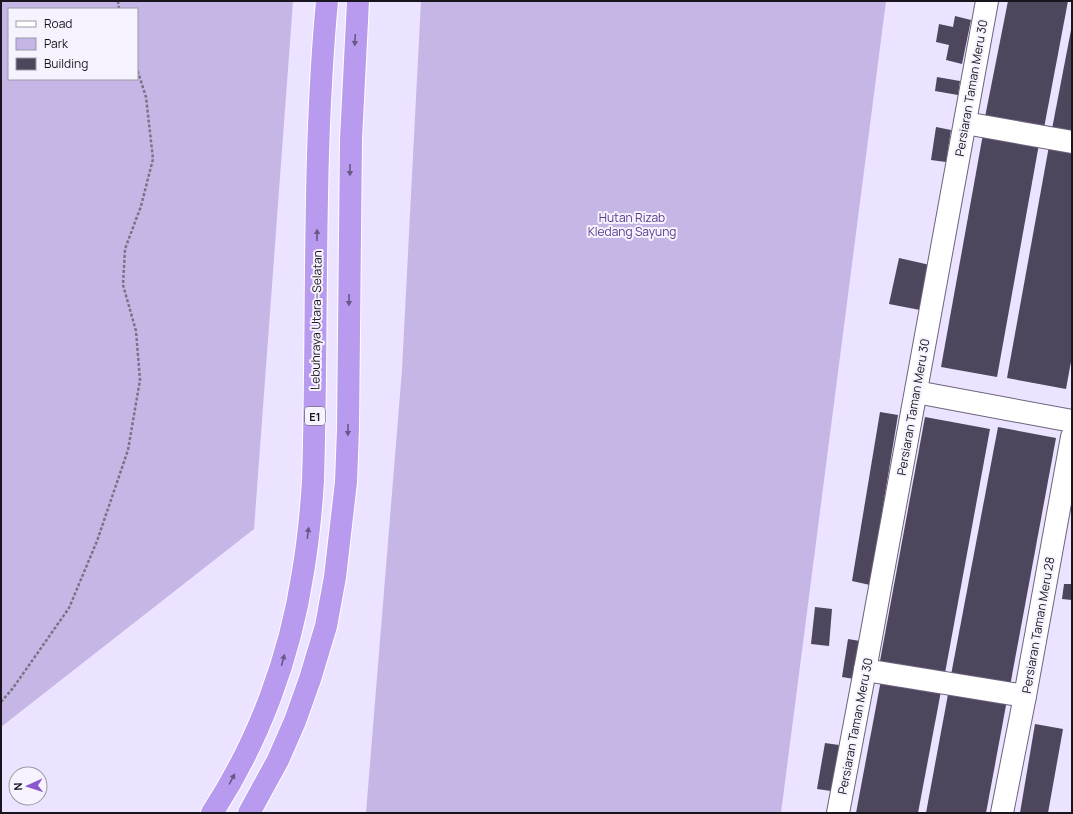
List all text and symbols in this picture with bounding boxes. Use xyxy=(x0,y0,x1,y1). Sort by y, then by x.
legend xyxy=(8,8,138,80)
text: Road xyxy=(44,15,72,32)
street label: Persiaran Taman Meru 30 xyxy=(951,18,991,158)
one-way arrow xyxy=(352,34,358,47)
text: Park xyxy=(44,35,69,52)
text: Building xyxy=(44,55,88,72)
one-way arrow xyxy=(347,164,354,176)
park label: Hutan Rizab Kledang Sayung xyxy=(588,209,676,240)
one-way arrow xyxy=(314,228,320,241)
street label: Lebuhraya Utara–Selatan xyxy=(306,250,326,390)
one-way arrow xyxy=(346,294,352,307)
street label: Persiaran Taman Meru 30 xyxy=(893,337,933,477)
road number: E1 xyxy=(305,407,325,425)
one-way arrow xyxy=(345,424,351,437)
one-way arrow xyxy=(305,527,311,539)
street label: Persiaran Taman Meru 28 xyxy=(1018,555,1058,695)
one-way arrow xyxy=(280,654,286,666)
street label: Persiaran Taman Meru 30 xyxy=(833,656,877,796)
north arrow xyxy=(8,766,48,806)
one-way arrow xyxy=(229,774,235,785)
text: N xyxy=(10,782,25,791)

